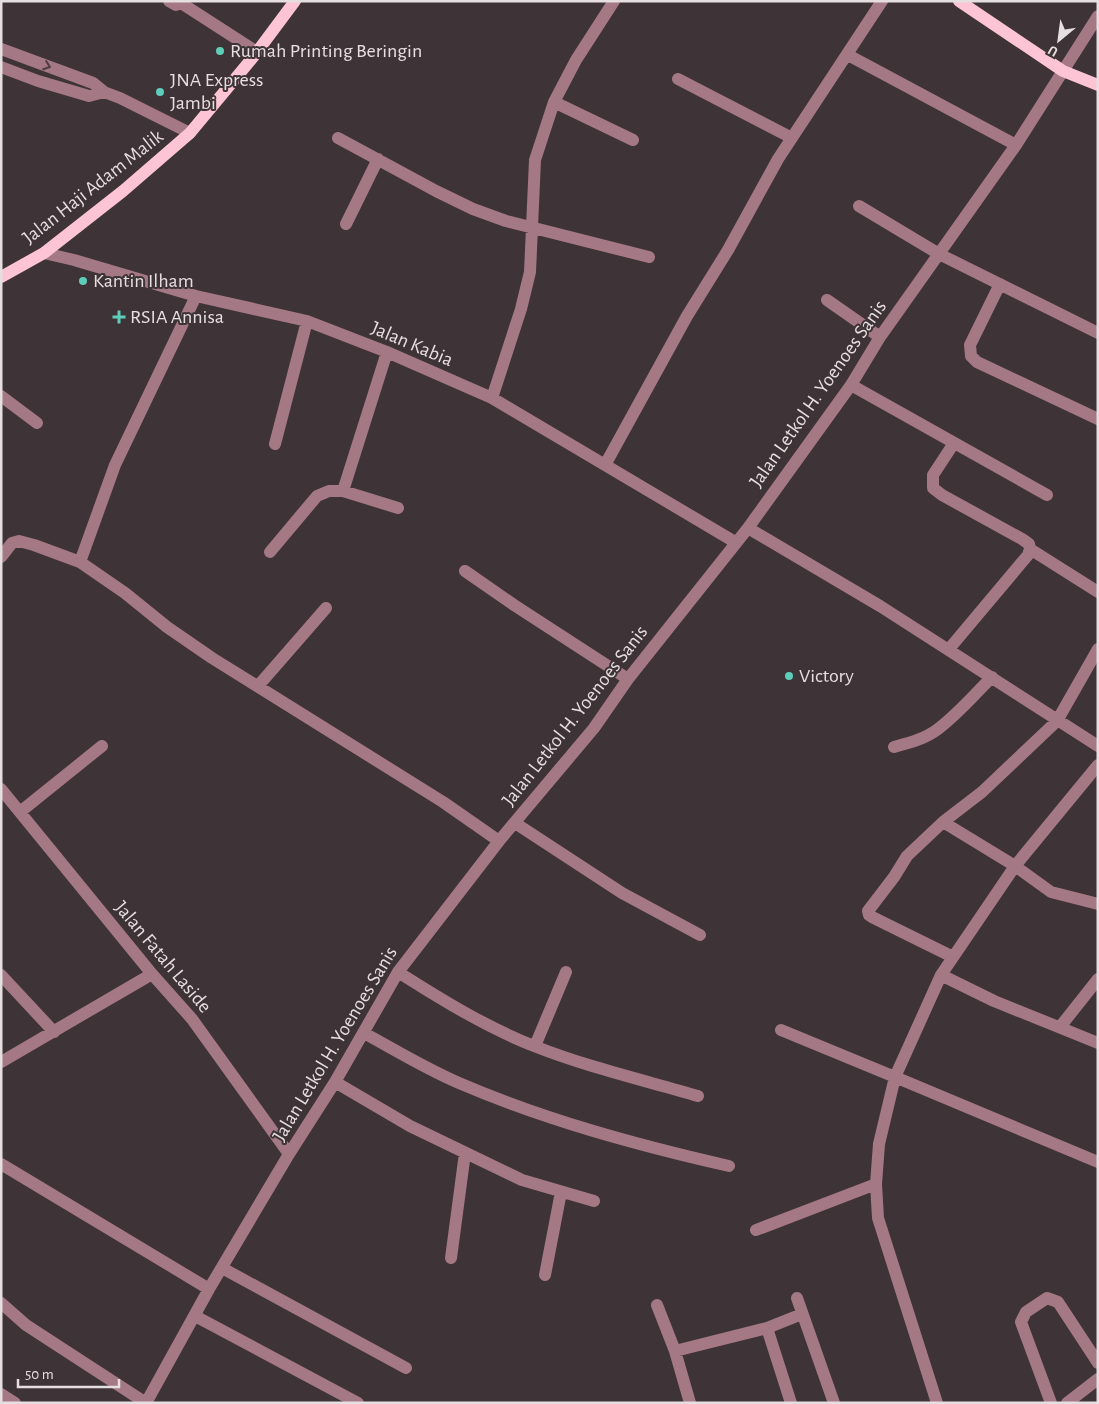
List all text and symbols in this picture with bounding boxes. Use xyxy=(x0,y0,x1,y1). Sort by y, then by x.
north arrow xyxy=(1034,15,1084,65)
place label: Rumah Printing Beringin xyxy=(230,41,422,61)
text: U xyxy=(1046,42,1060,59)
marker: Rumah Printing Beringin xyxy=(214,45,226,57)
one-way arrow xyxy=(42,60,51,70)
place label: JNA Express Jambi xyxy=(170,70,264,113)
marker: JNA Express Jambi xyxy=(154,86,166,98)
street label: Jalan Haji Adam Malik xyxy=(19,126,167,248)
place label: Kantin Ilham xyxy=(93,271,194,291)
marker: Kantin Ilham xyxy=(77,275,89,287)
street label: Jalan Letkol H. Yoenoes Sanis xyxy=(746,297,890,491)
place label: RSIA Annisa xyxy=(130,307,224,327)
marker: RSIA Annisa xyxy=(112,310,126,324)
street label: Jalan Kabia xyxy=(368,318,456,370)
street label: Jalan Letkol H. Yoenoes Sanis xyxy=(498,622,652,810)
place label: Victory xyxy=(799,666,854,686)
marker: Victory xyxy=(783,670,795,682)
street label: Jalan Fatah Laside xyxy=(111,897,215,1017)
street label: Jalan Letkol H. Yoenoes Sanis xyxy=(269,943,401,1145)
scale bar xyxy=(18,1356,119,1388)
text: 50 m xyxy=(25,1367,54,1382)

